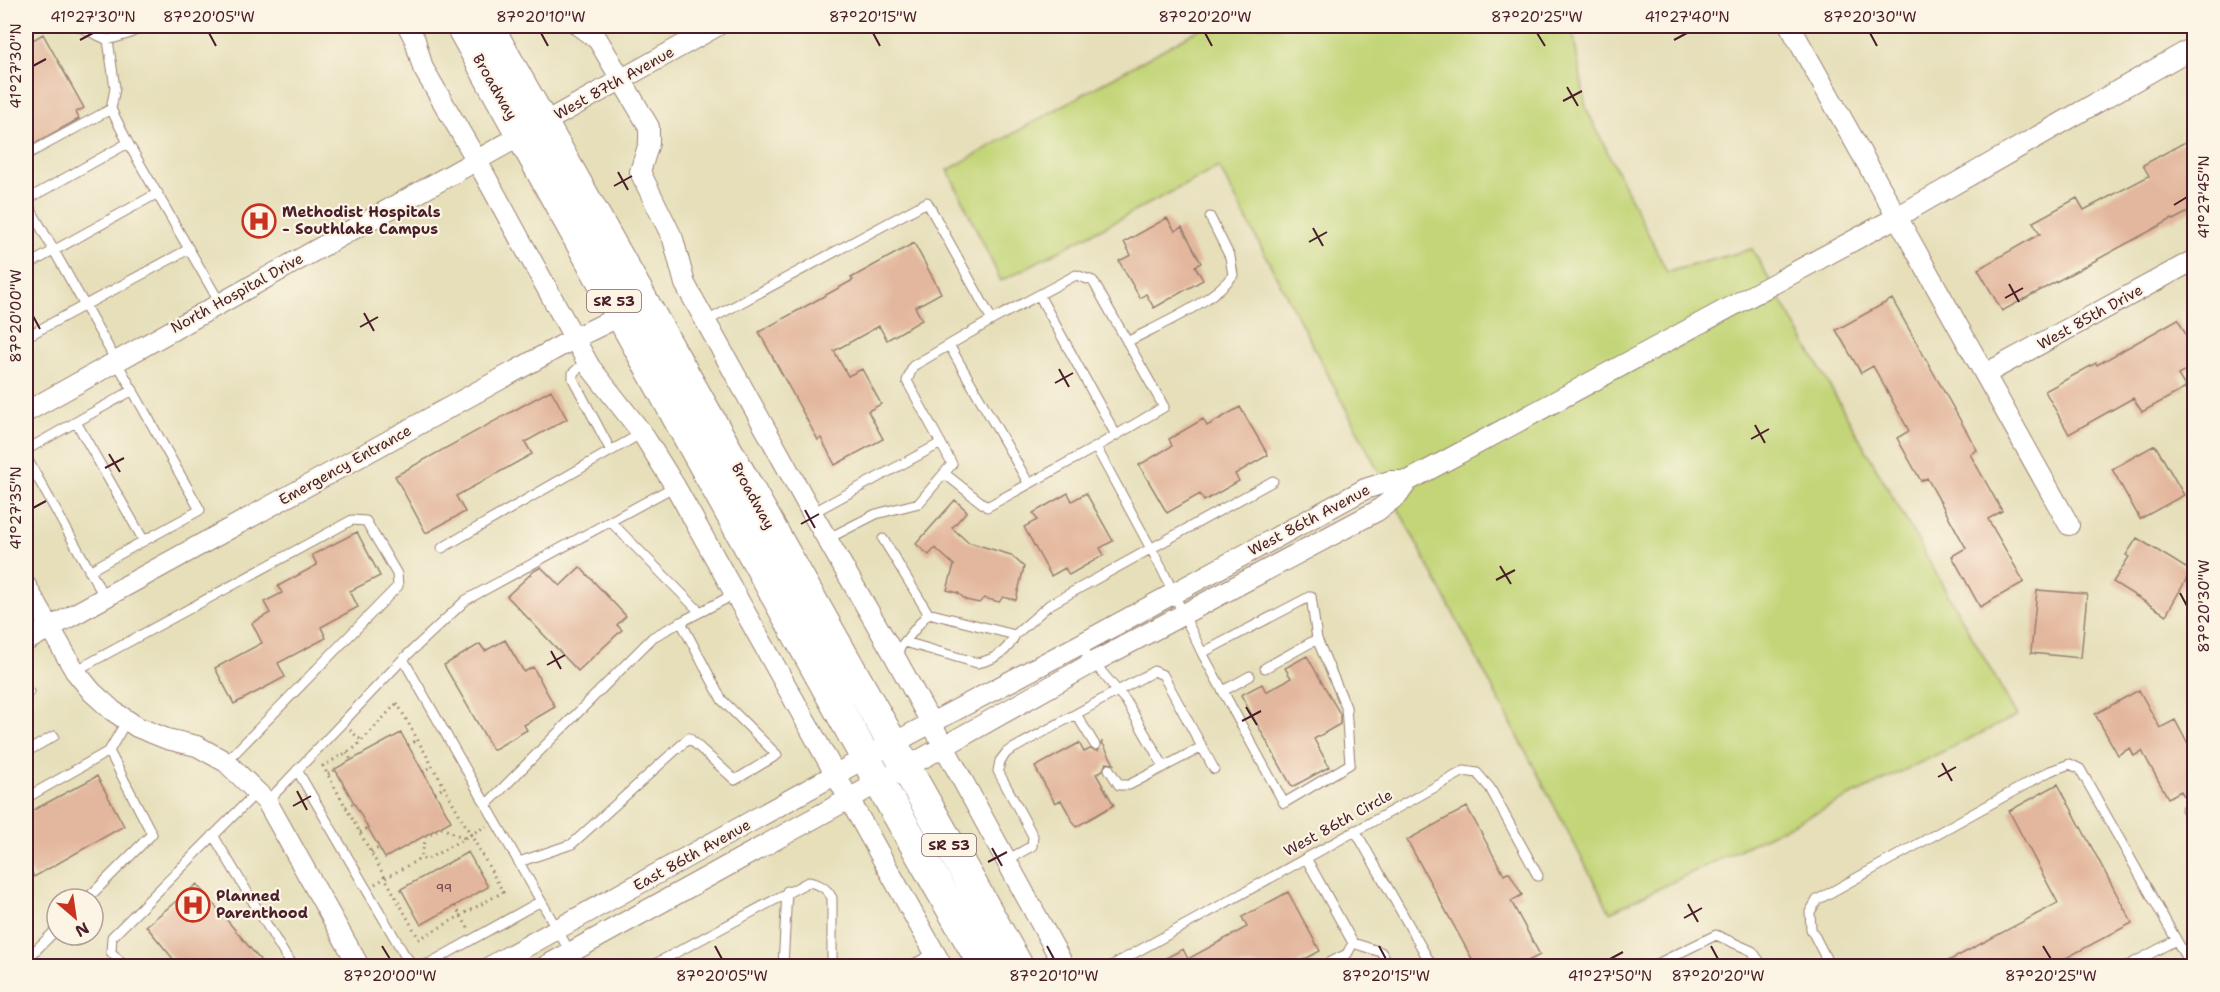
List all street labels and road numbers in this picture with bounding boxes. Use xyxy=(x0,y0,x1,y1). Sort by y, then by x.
street label: West 87th Avenue xyxy=(550,42,678,124)
street label: Broadway xyxy=(468,50,522,124)
street label: North Hospital Drive xyxy=(167,248,307,338)
street label: West 85th Drive xyxy=(2034,280,2146,354)
road number: SR 53 xyxy=(587,290,641,312)
street label: Emergency Entrance xyxy=(275,420,415,510)
street label: Broadway xyxy=(727,459,779,533)
street label: West 86th Avenue xyxy=(1245,480,1373,560)
street label: West 86th Circle xyxy=(1280,785,1396,861)
street label: East 86th Avenue xyxy=(630,814,754,896)
road number: SR 53 xyxy=(922,834,976,856)

